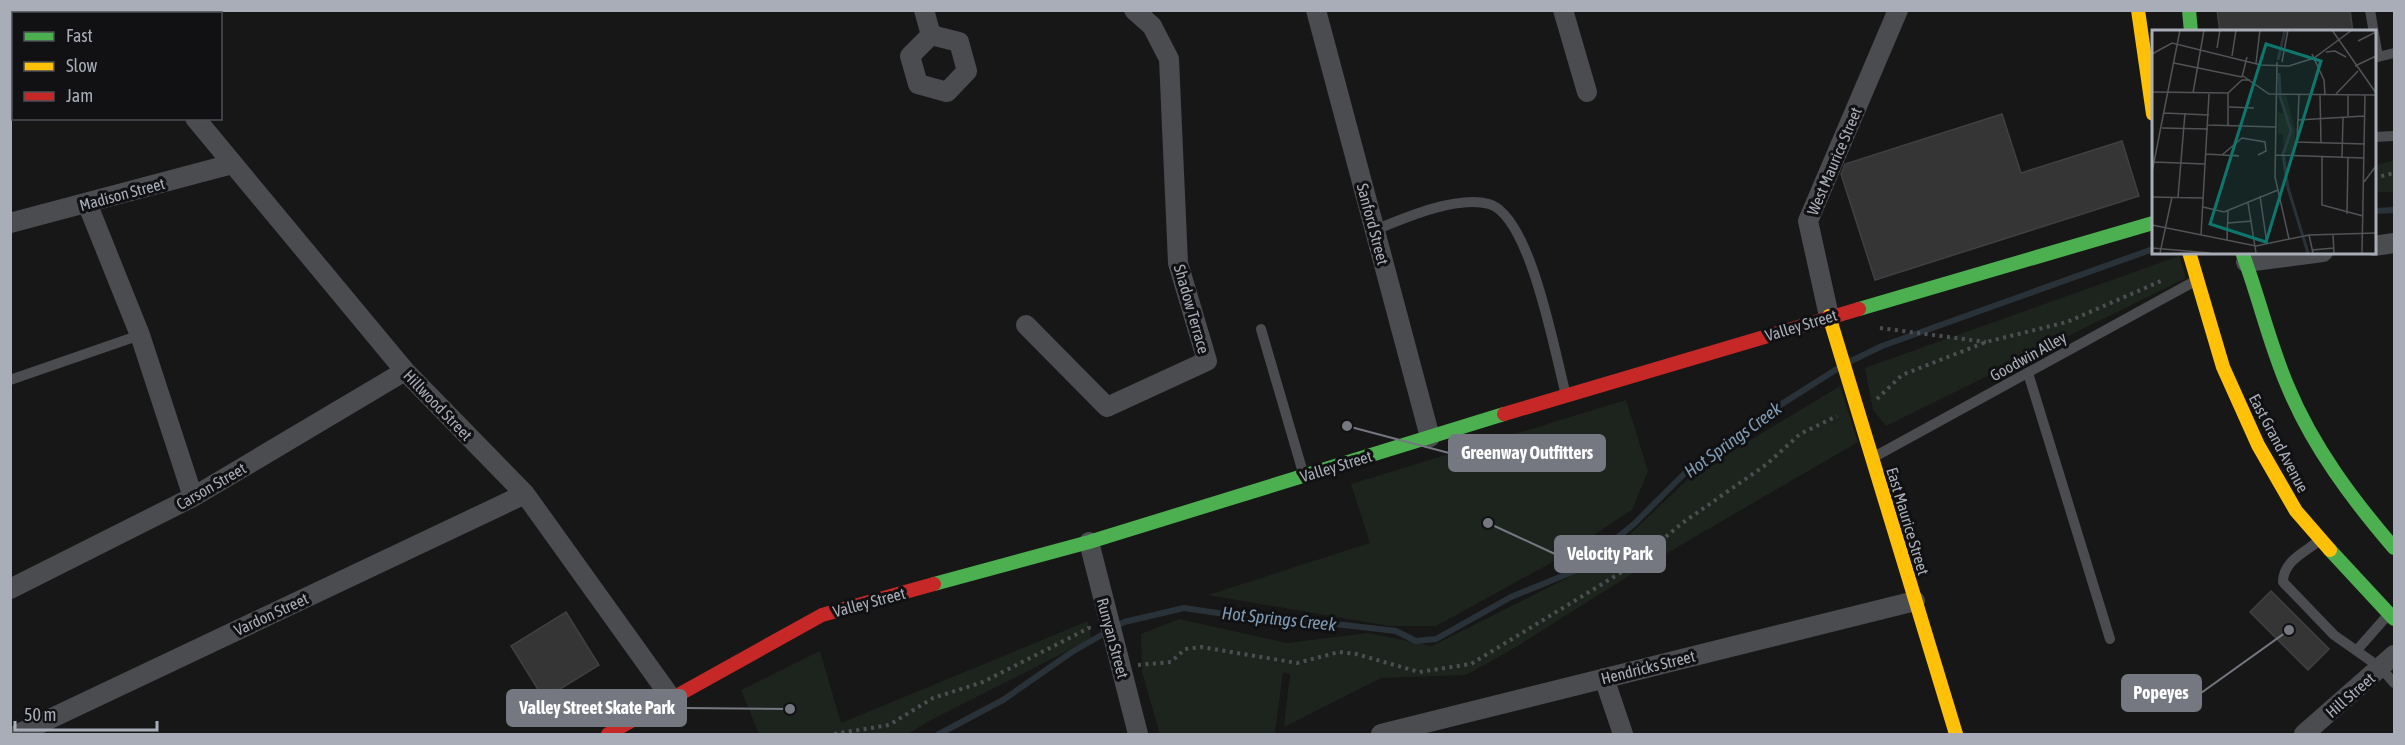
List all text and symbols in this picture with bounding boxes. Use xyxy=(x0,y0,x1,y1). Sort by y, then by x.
legend xyxy=(12,12,222,120)
text: Fast xyxy=(66,25,93,46)
inset map xyxy=(2152,30,2375,254)
text: Slow xyxy=(66,55,97,76)
text: Jam xyxy=(66,85,93,106)
street label: West Maurice Street xyxy=(1803,104,1865,218)
street label: Madison Street xyxy=(77,174,167,214)
street label: Sanford Street xyxy=(1354,181,1393,267)
street label: Shadow Terrace xyxy=(1171,262,1213,356)
street label: Valley Street xyxy=(1763,305,1840,345)
street label: Goodwin Alley xyxy=(1987,328,2070,385)
street label: Hillwood Street xyxy=(400,366,476,444)
street label: East Grand Avenue xyxy=(2246,391,2312,495)
water label: Hot Springs Creek xyxy=(1680,397,1786,482)
callout: Greenway Outfitters xyxy=(1449,435,1605,471)
text: Greenway Outfitters xyxy=(1461,442,1594,463)
street label: Valley Street xyxy=(1298,446,1375,486)
street label: Carson Street xyxy=(173,459,249,513)
street label: East Maurice Street xyxy=(1883,465,1933,577)
callout: Velocity Park xyxy=(1555,536,1665,572)
text: Velocity Park xyxy=(1566,543,1654,564)
street label: Valley Street xyxy=(831,584,908,621)
street label: Vardon Street xyxy=(231,589,311,639)
street label: Runyan Street xyxy=(1093,596,1132,681)
water label: Hot Springs Creek xyxy=(1221,602,1338,635)
street label: Hendricks Street xyxy=(1599,647,1697,687)
street label: Hill Street xyxy=(2322,669,2378,721)
callout: Popeyes xyxy=(2122,675,2201,711)
text: Popeyes xyxy=(2133,682,2189,703)
callout: Valley Street Skate Park xyxy=(507,690,686,726)
scale bar xyxy=(15,694,158,732)
text: Valley Street Skate Park xyxy=(518,697,676,718)
text: 50 m xyxy=(24,704,56,725)

